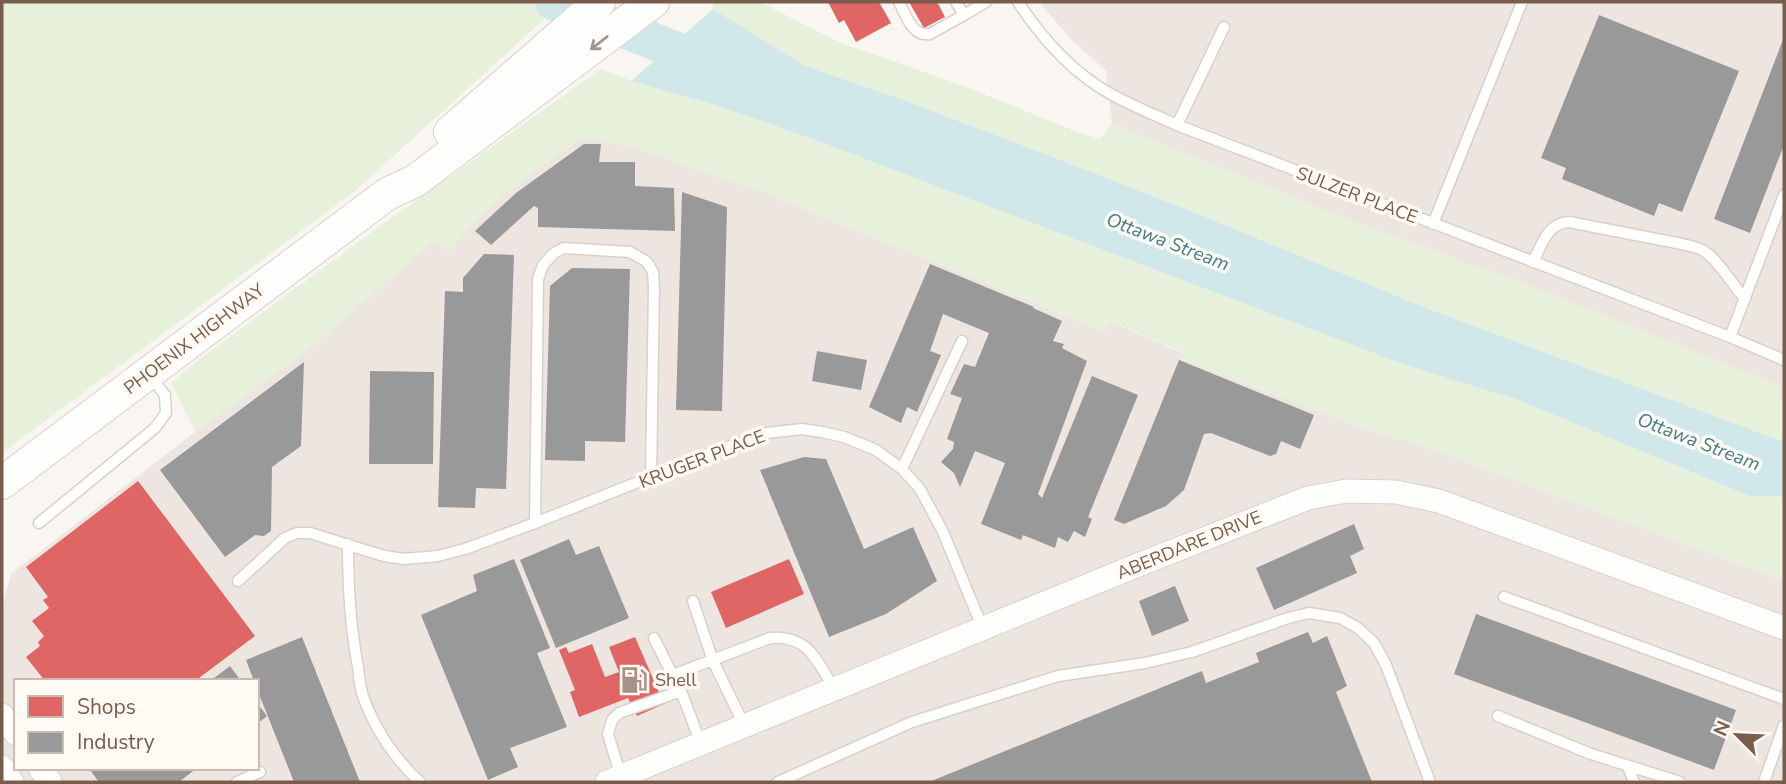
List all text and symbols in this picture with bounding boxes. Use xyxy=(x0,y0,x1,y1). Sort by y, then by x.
one-way arrow xyxy=(590,36,609,51)
street label: SULZER PLACE xyxy=(1293,161,1421,229)
water label: Ottawa Stream xyxy=(1102,207,1233,277)
street label: PHOENIX HIGHWAY xyxy=(119,278,269,400)
water label: Ottawa Stream xyxy=(1633,407,1764,477)
street label: KRUGER PLACE xyxy=(636,424,768,494)
street label: ABERDARE DRIVE xyxy=(1113,505,1265,585)
fuel station icon: Shell xyxy=(619,665,649,695)
place label: Shell xyxy=(655,668,697,692)
legend xyxy=(14,679,259,770)
text: Shops xyxy=(77,693,136,721)
north arrow xyxy=(1702,700,1772,770)
text: N xyxy=(1708,717,1737,740)
text: Industry xyxy=(77,728,155,756)

